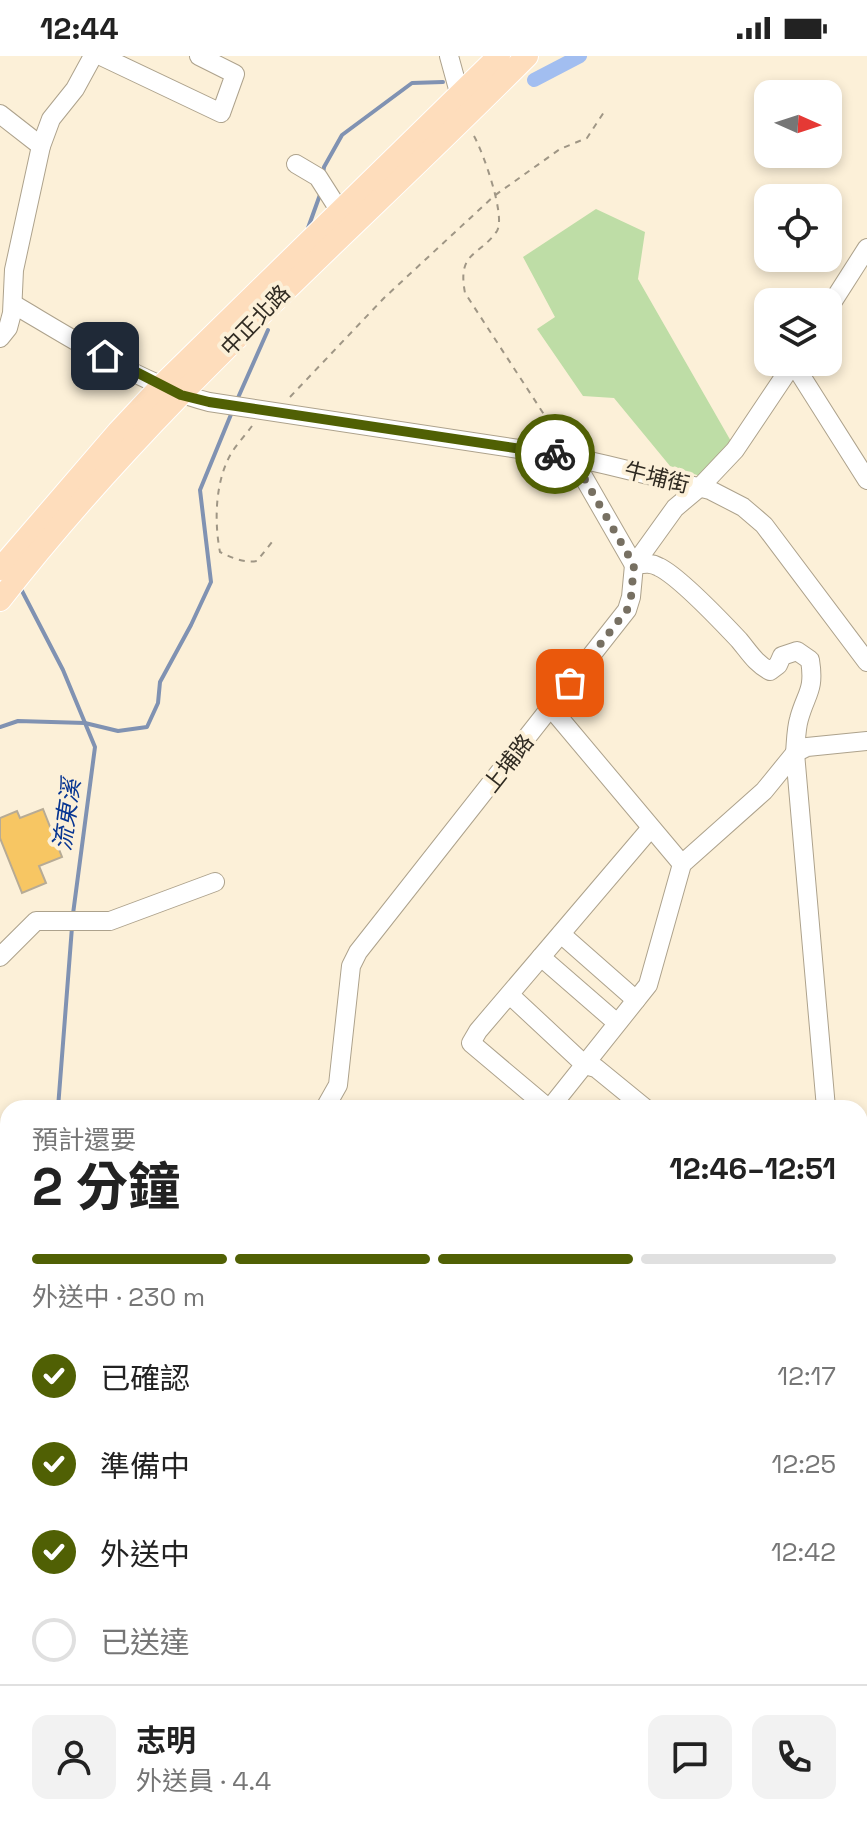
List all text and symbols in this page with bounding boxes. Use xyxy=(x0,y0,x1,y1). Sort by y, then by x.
text: 12:44 xyxy=(40,9,118,48)
north arrow xyxy=(754,80,842,168)
map controls xyxy=(754,80,842,376)
button: locate xyxy=(754,184,842,272)
street label: 中正北路 xyxy=(214,279,296,361)
button: layers xyxy=(754,288,842,376)
pin xyxy=(71,322,139,390)
icon: home xyxy=(83,334,127,378)
courier xyxy=(515,414,595,494)
icon: bike xyxy=(533,432,577,476)
street label: 牛埔街 xyxy=(622,455,692,499)
pin xyxy=(536,649,604,717)
icon: bag xyxy=(548,661,592,705)
street label: 上埔路 xyxy=(477,728,539,798)
water label: 流東溪 xyxy=(46,774,87,853)
text: 預計還要 xyxy=(32,1123,136,1157)
text: 12:46–12:51 xyxy=(669,1149,836,1188)
text: 2 分鐘 xyxy=(32,1154,180,1220)
text: 外送中 · 230 m xyxy=(32,1280,205,1314)
icon: check xyxy=(32,1354,76,1398)
text: 已確認 xyxy=(100,1359,190,1398)
text: 12:17 xyxy=(777,1359,836,1393)
icon: check xyxy=(32,1442,76,1486)
text: 準備中 xyxy=(100,1447,190,1486)
text: 12:25 xyxy=(772,1447,836,1481)
icon: check xyxy=(32,1530,76,1574)
text: 外送中 xyxy=(100,1535,190,1574)
text: 12:42 xyxy=(771,1535,836,1569)
text: 已送達 xyxy=(100,1623,190,1662)
button: person xyxy=(32,1715,116,1799)
button: chat xyxy=(648,1715,732,1799)
button: phone xyxy=(752,1715,836,1799)
text: 志明 xyxy=(136,1721,196,1760)
text: 外送員 · 4.4 xyxy=(136,1764,271,1798)

